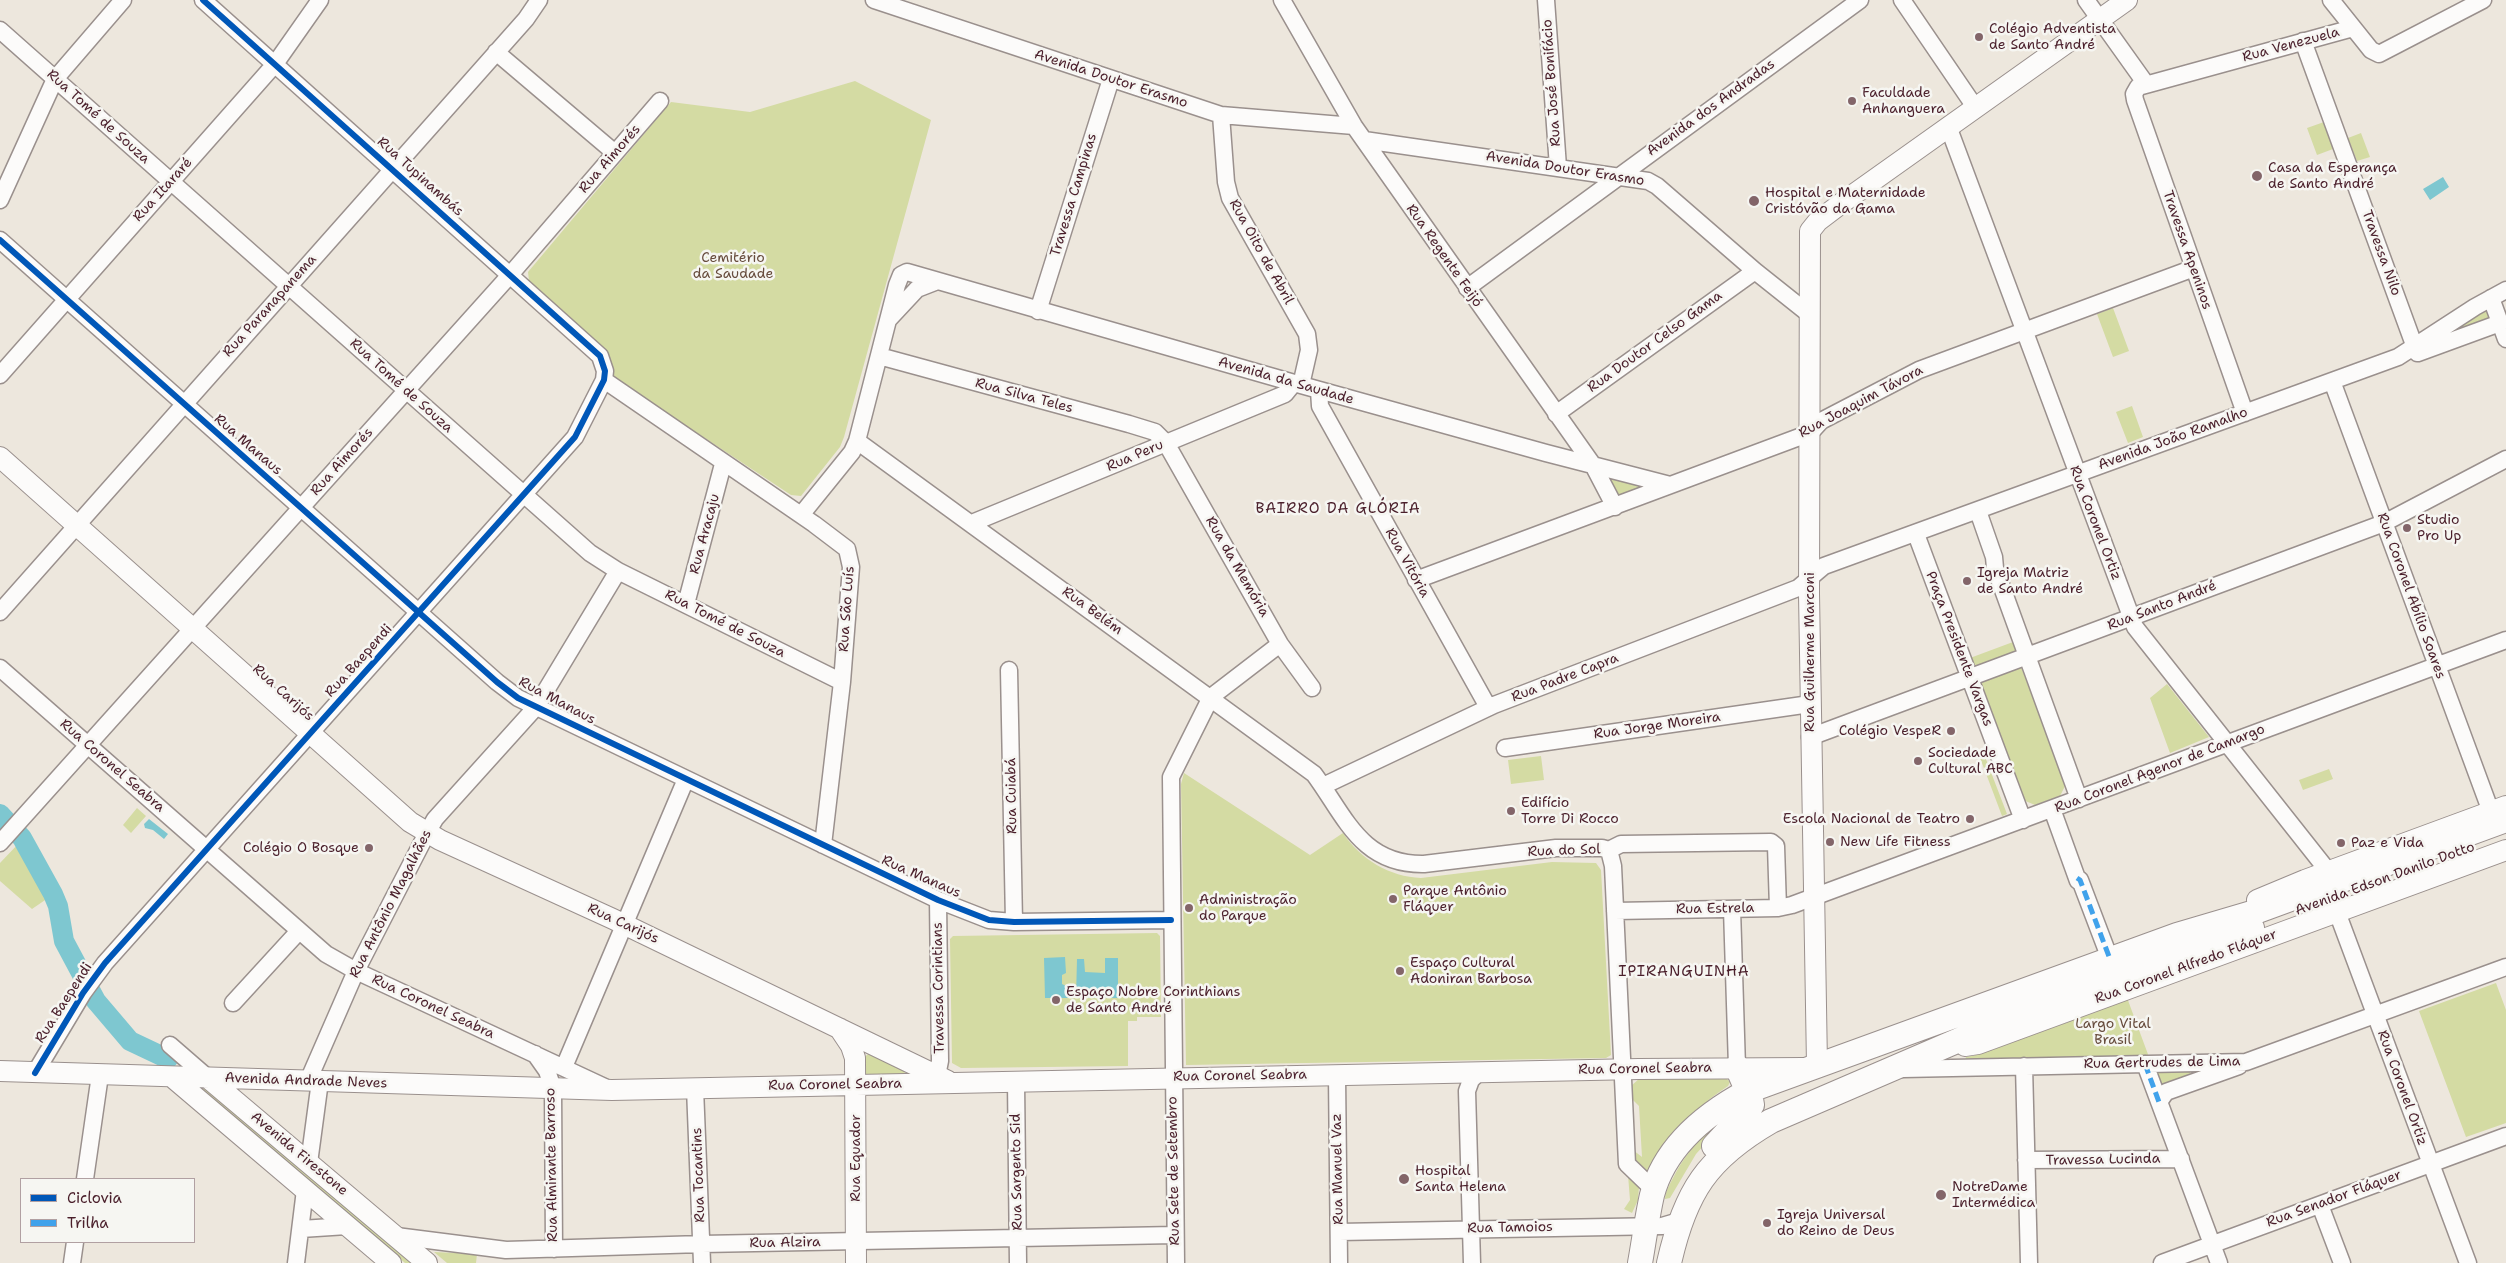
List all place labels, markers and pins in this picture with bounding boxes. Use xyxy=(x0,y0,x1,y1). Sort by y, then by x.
place label: Colégio Adventista de Santo André xyxy=(1989,21,2116,54)
marker: Colégio Adventista de Santo André xyxy=(1973,31,1985,43)
place label: Faculdade Anhanguera xyxy=(1862,85,1945,118)
marker: Faculdade Anhanguera xyxy=(1846,95,1858,107)
place label: Casa da Esperança de Santo André xyxy=(2268,160,2397,192)
marker: Casa da Esperança de Santo André xyxy=(2250,169,2264,183)
place label: Hospital e Maternidade Cristóvão da Gama xyxy=(1765,185,1926,218)
marker: Hospital e Maternidade Cristóvão da Gama xyxy=(1747,194,1761,208)
place label: Studio Pro Up xyxy=(2417,512,2461,544)
marker: Studio Pro Up xyxy=(2401,522,2413,534)
place label: Igreja Matriz de Santo André xyxy=(1977,565,2083,598)
marker: Igreja Matriz de Santo André xyxy=(1961,575,1973,587)
place label: Colégio VespeR xyxy=(1839,723,1941,739)
marker: Colégio VespeR xyxy=(1945,725,1957,737)
place label: Sociedade Cultural ABC xyxy=(1928,745,2013,778)
marker: Sociedade Cultural ABC xyxy=(1912,755,1924,767)
place label: Edifício Torre Di Rocco xyxy=(1521,795,1619,828)
marker: Edifício Torre Di Rocco xyxy=(1505,805,1517,817)
place label: Escola Nacional de Teatro xyxy=(1783,811,1960,827)
marker: Escola Nacional de Teatro xyxy=(1964,813,1976,825)
place label: New Life Fitness xyxy=(1840,834,1951,850)
place label: Paz e Vida xyxy=(2351,835,2424,851)
marker: New Life Fitness xyxy=(1824,836,1836,848)
marker: Paz e Vida xyxy=(2335,837,2347,849)
place label: Colégio O Bosque xyxy=(243,840,359,856)
marker: Colégio O Bosque xyxy=(363,842,375,854)
place label: Parque Antônio Fláquer xyxy=(1403,883,1507,916)
place label: Administração do Parque xyxy=(1199,892,1297,924)
marker: Parque Antônio Fláquer xyxy=(1387,893,1399,905)
marker: Administração do Parque xyxy=(1183,902,1195,914)
place label: Espaço Cultural Adoniran Barbosa xyxy=(1410,955,1532,988)
marker: Espaço Cultural Adoniran Barbosa xyxy=(1394,965,1406,977)
place label: Espaço Nobre Corinthians de Santo André xyxy=(1066,984,1241,1016)
marker: Espaço Nobre Corinthians de Santo André xyxy=(1050,994,1062,1006)
place label: Hospital Santa Helena xyxy=(1415,1163,1506,1196)
marker: Hospital Santa Helena xyxy=(1397,1172,1411,1186)
place label: NotreDame Intermédica xyxy=(1952,1179,2035,1212)
marker: NotreDame Intermédica xyxy=(1934,1188,1948,1202)
place label: Igreja Universal do Reino de Deus xyxy=(1777,1207,1895,1240)
marker: Igreja Universal do Reino de Deus xyxy=(1761,1217,1773,1229)

